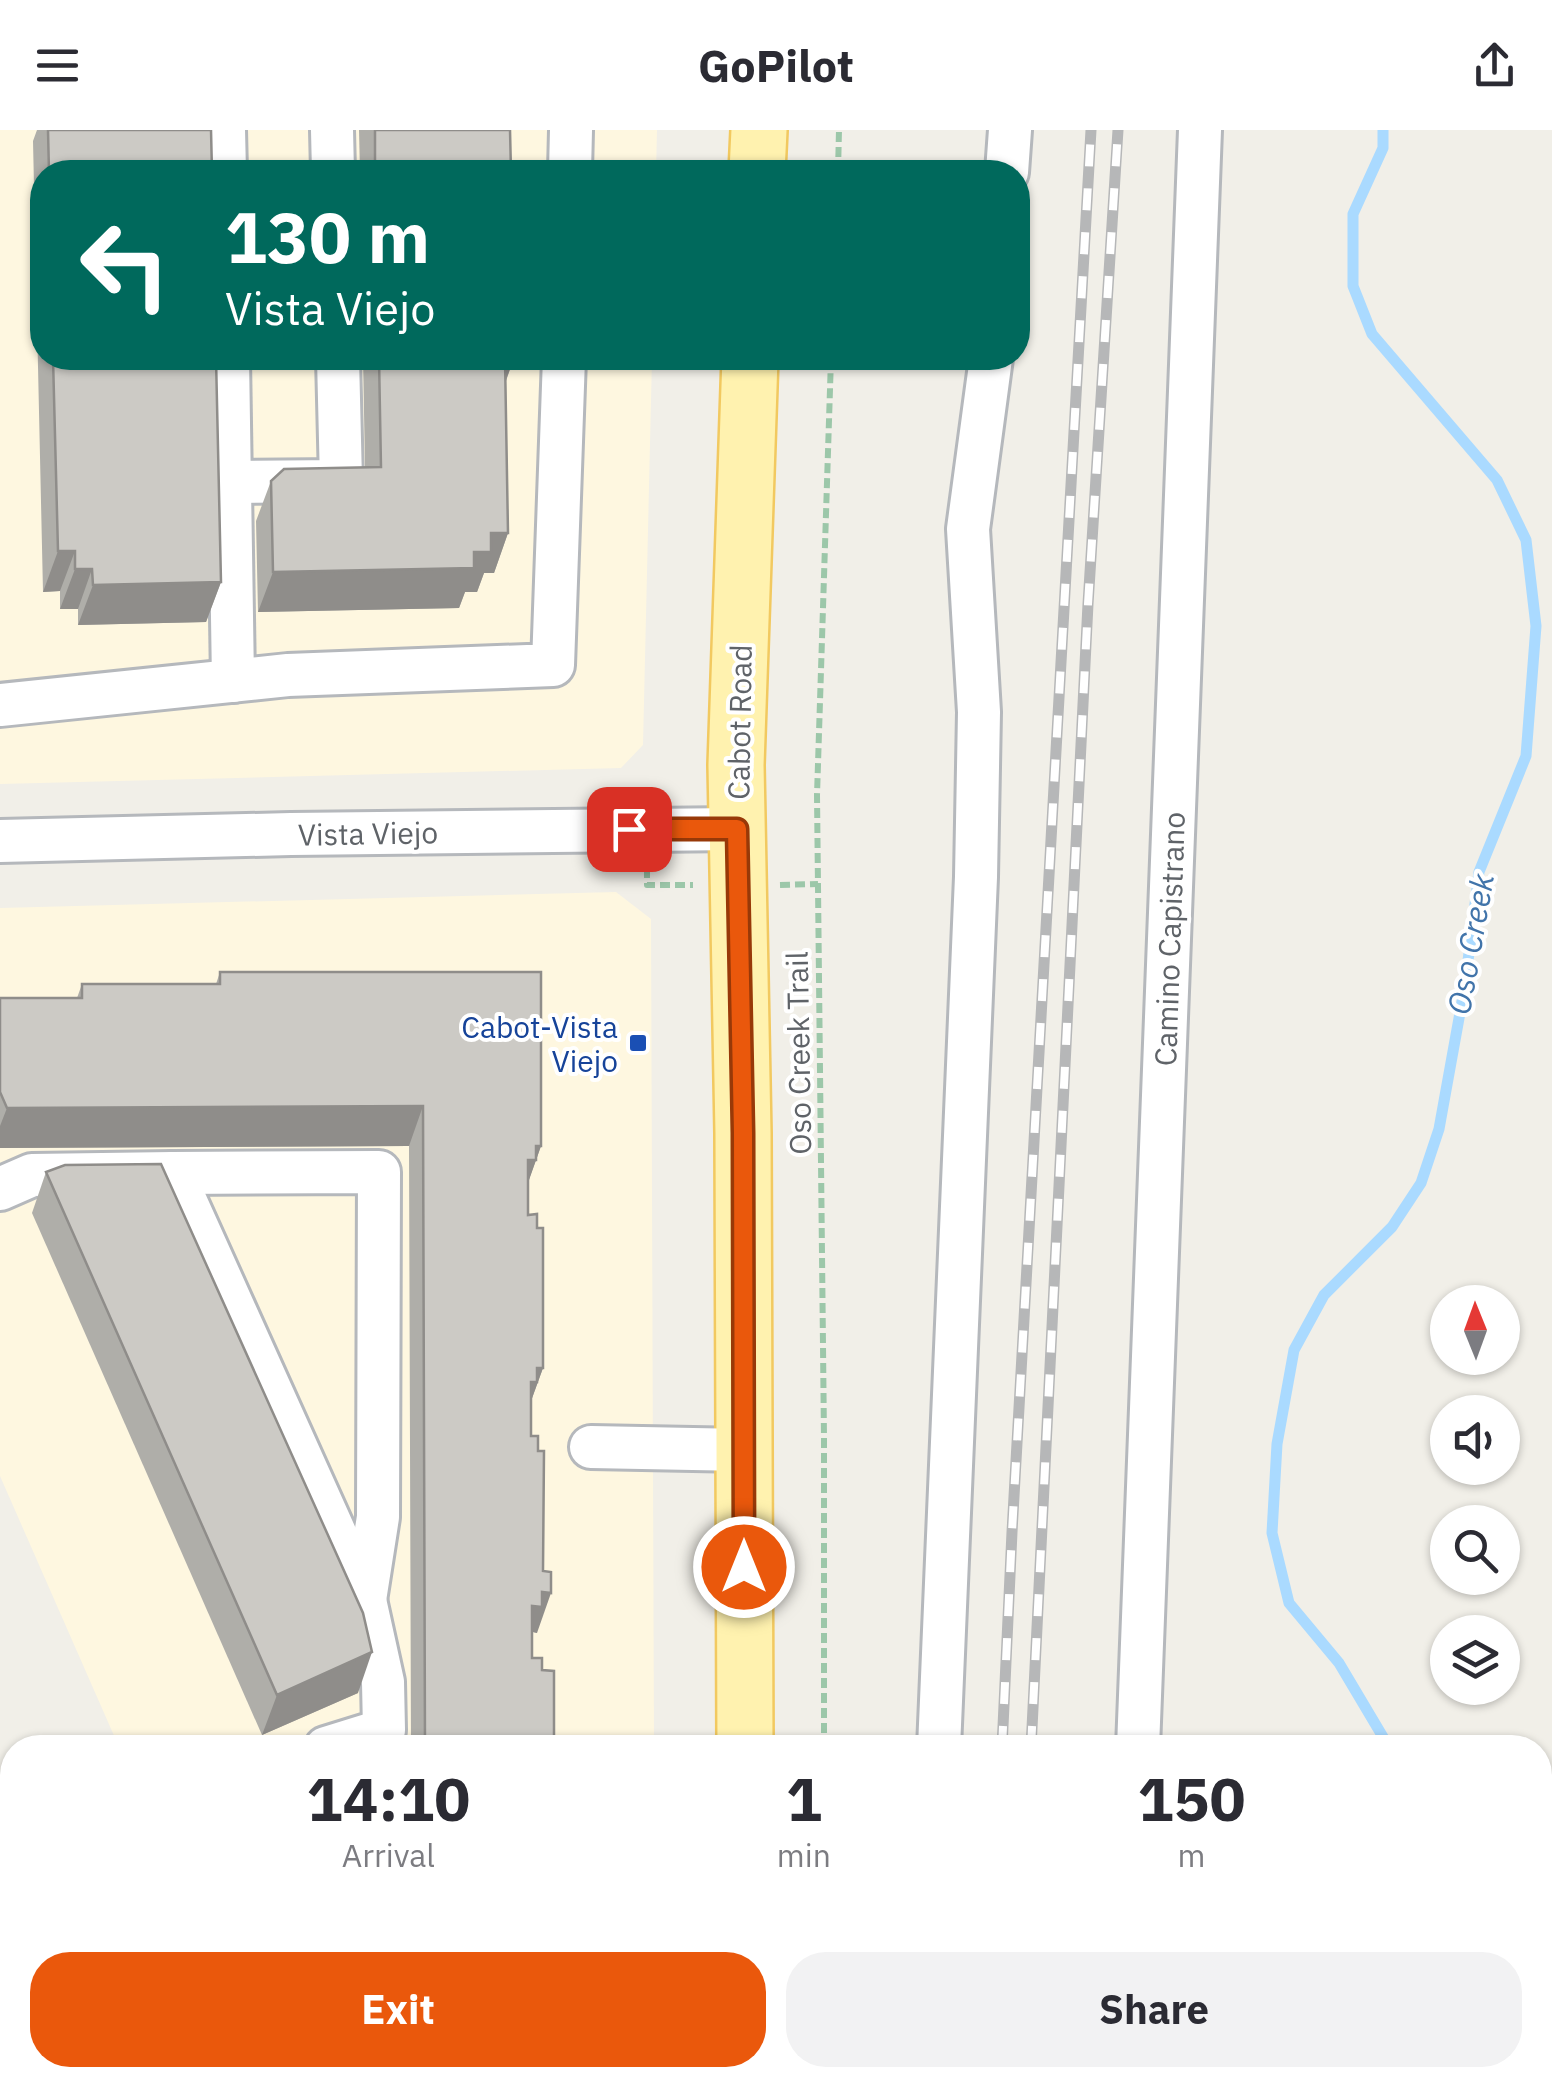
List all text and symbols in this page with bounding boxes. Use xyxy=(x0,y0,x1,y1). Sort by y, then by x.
text: GoPilot xyxy=(698,36,854,94)
icon: menu xyxy=(30,38,85,93)
icon: share xyxy=(1467,38,1522,93)
text: 130 m xyxy=(225,191,430,282)
icon: left xyxy=(60,200,190,330)
text: Vista Viejo xyxy=(225,279,436,337)
street label: Cabot Road xyxy=(718,644,760,800)
pin xyxy=(587,787,672,872)
icon: arrive xyxy=(602,802,657,857)
street label: Camino Capistrano xyxy=(1145,811,1193,1067)
street label: Vista Viejo xyxy=(297,812,439,854)
water label: Oso Creek xyxy=(1437,869,1503,1018)
street label: Oso Creek Trail xyxy=(777,951,819,1155)
place label: Cabot-Vista Viejo xyxy=(461,1007,618,1080)
marker: Cabot-Vista Viejo xyxy=(627,1032,649,1054)
north arrow xyxy=(1430,1285,1520,1375)
map controls xyxy=(1430,1285,1520,1705)
button: sound xyxy=(1430,1395,1520,1485)
button: search xyxy=(1430,1505,1520,1595)
position arrow xyxy=(692,1515,796,1619)
button: layers xyxy=(1430,1615,1520,1705)
text: 14:10 xyxy=(307,1759,470,1838)
text: 1 xyxy=(786,1759,822,1838)
text: 150 xyxy=(1137,1759,1245,1838)
text: Arrival xyxy=(342,1834,435,1876)
text: min xyxy=(777,1834,831,1876)
text: m xyxy=(1178,1834,1205,1876)
button: Exit xyxy=(30,1952,766,2067)
button: Share xyxy=(786,1952,1522,2067)

